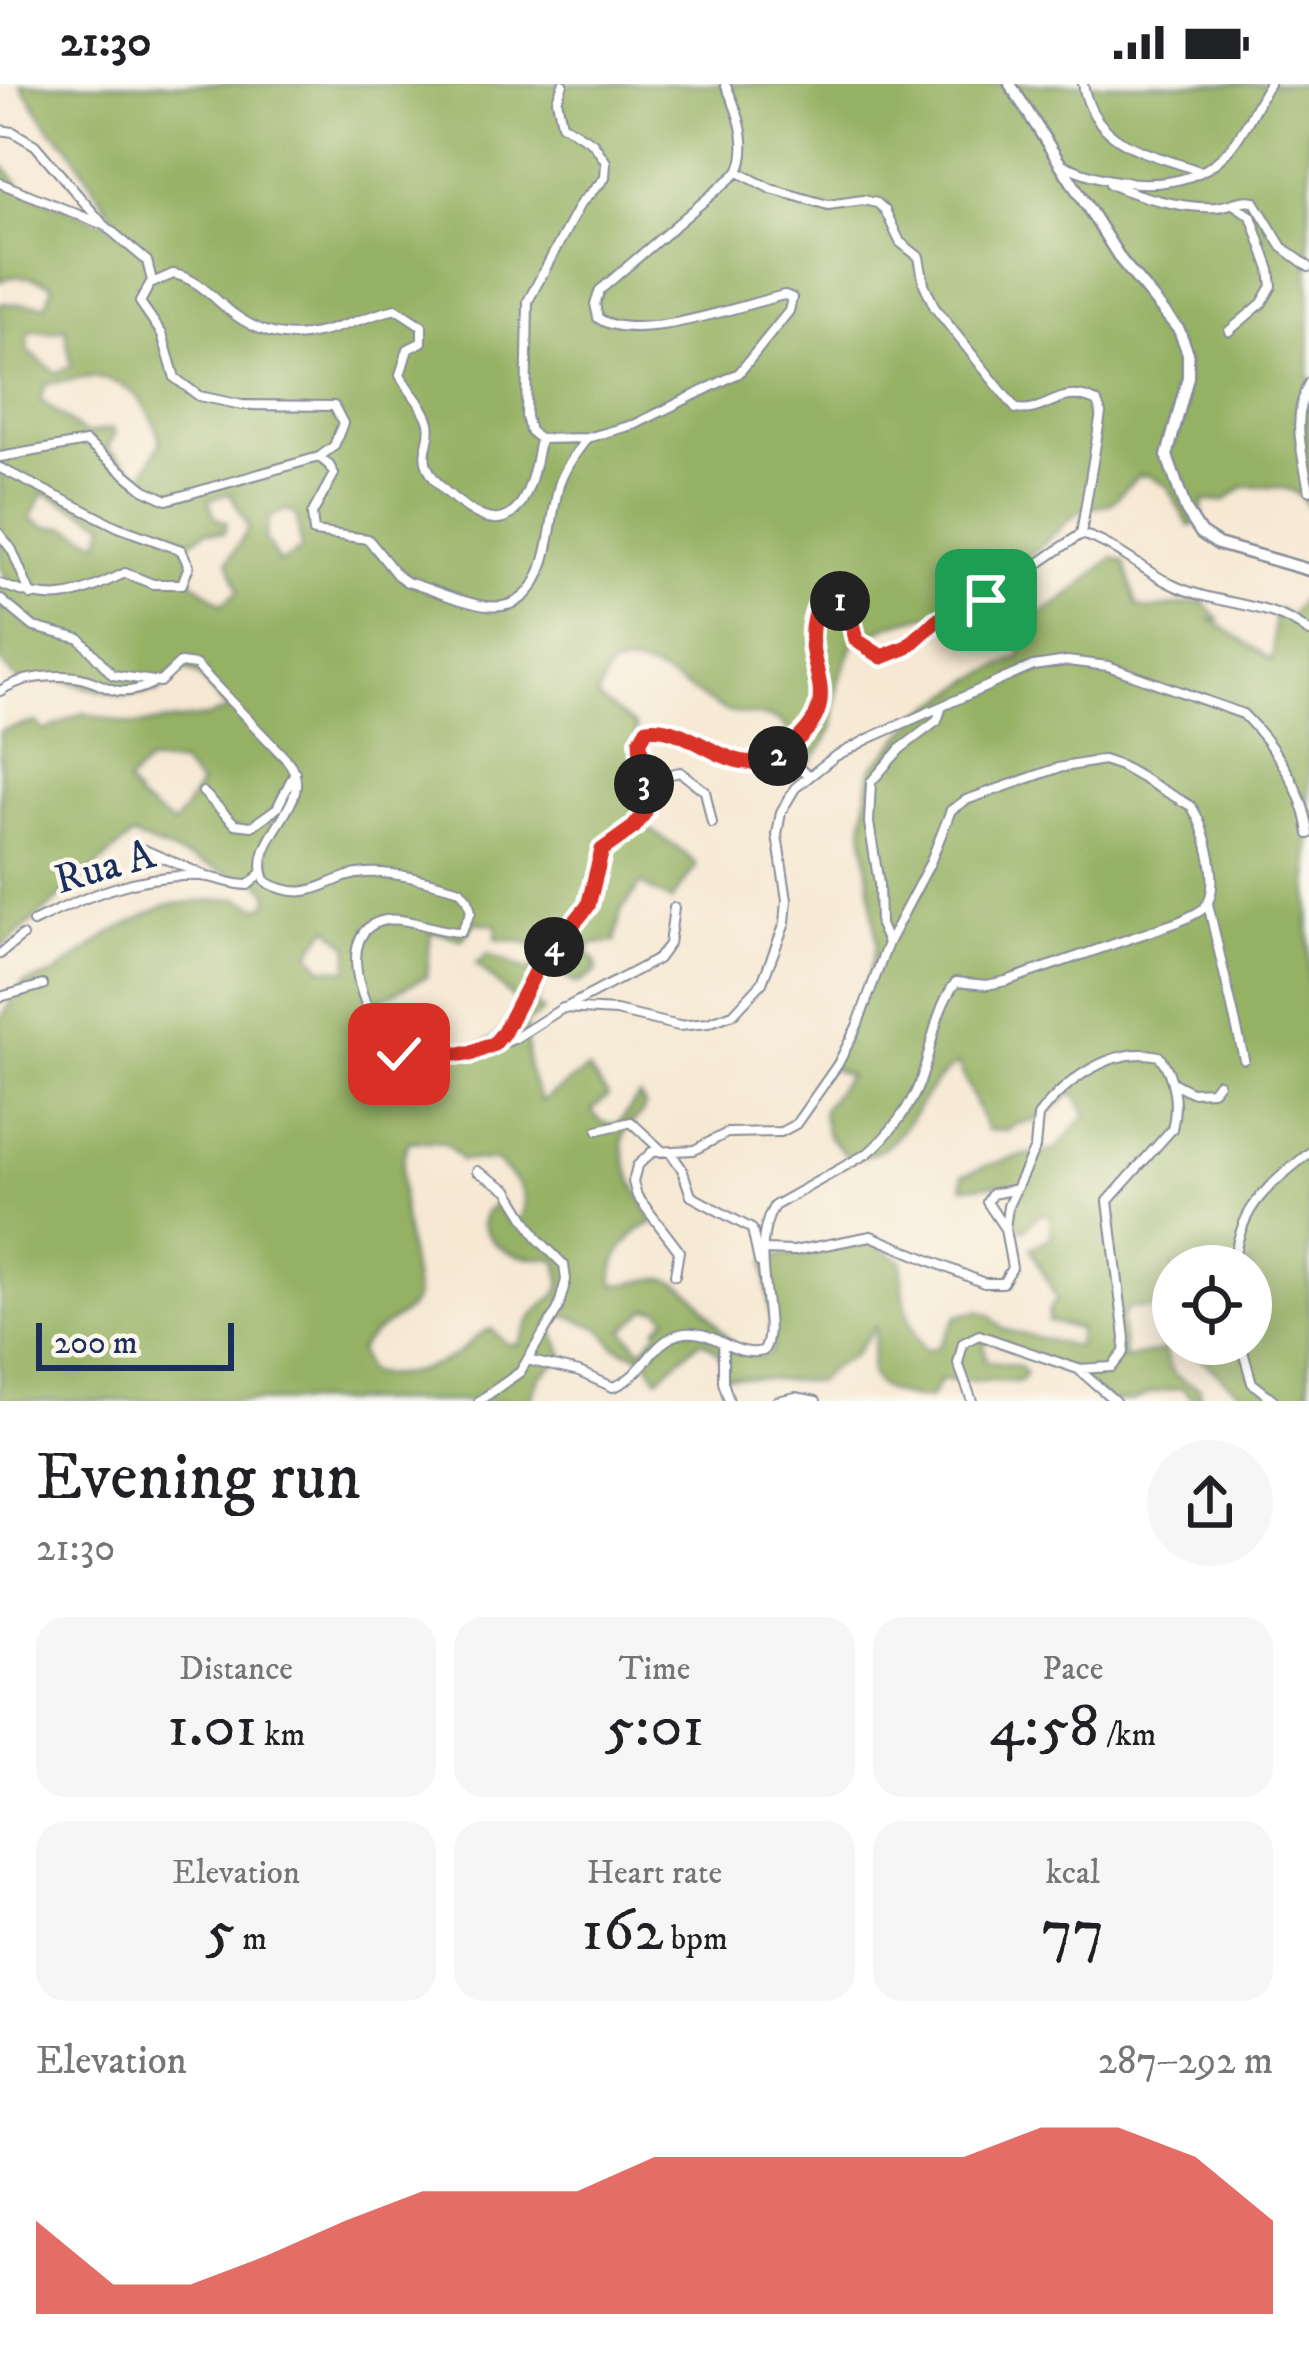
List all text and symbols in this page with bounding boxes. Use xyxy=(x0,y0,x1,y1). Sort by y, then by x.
text: 21:30 xyxy=(60,14,151,70)
pin xyxy=(935,549,1037,651)
icon: arrive xyxy=(953,567,1019,633)
pin: 1 xyxy=(810,571,870,631)
text: 1 xyxy=(834,580,846,621)
pin: 2 xyxy=(748,726,808,786)
text: 2 xyxy=(770,735,786,776)
pin: 3 xyxy=(614,754,674,814)
text: 3 xyxy=(638,763,650,804)
street label: Rua A xyxy=(49,829,162,907)
pin: 4 xyxy=(524,917,584,977)
text: 4 xyxy=(545,926,564,967)
pin xyxy=(348,1003,450,1105)
icon: check xyxy=(366,1021,432,1087)
map controls xyxy=(1152,1245,1272,1365)
button: locate xyxy=(1152,1245,1272,1365)
scale bar xyxy=(36,1317,234,1370)
text: 200 m xyxy=(54,1323,138,1364)
text: Evening run xyxy=(36,1438,361,1520)
button: share xyxy=(1147,1440,1273,1566)
text: 21:30 xyxy=(36,1524,115,1573)
text: Distance xyxy=(179,1649,293,1690)
text: Time xyxy=(619,1649,690,1690)
text: Pace xyxy=(1042,1649,1103,1690)
text: 1.01 xyxy=(167,1690,257,1765)
text: 5:01 xyxy=(605,1690,704,1765)
text: 4:58 xyxy=(989,1690,1099,1765)
text: km xyxy=(257,1715,305,1756)
text: /km xyxy=(1099,1715,1156,1756)
text: Elevation xyxy=(172,1853,300,1894)
text: Heart rate xyxy=(587,1853,722,1894)
text: kcal xyxy=(1046,1853,1100,1894)
text: 5 xyxy=(205,1894,235,1969)
text: 162 xyxy=(581,1894,664,1969)
text: 77 xyxy=(1041,1894,1104,1969)
text: m xyxy=(235,1919,267,1960)
text: bpm xyxy=(664,1919,728,1960)
text: Elevation xyxy=(36,2037,187,2086)
text: 287–292 m xyxy=(1098,2037,1273,2086)

